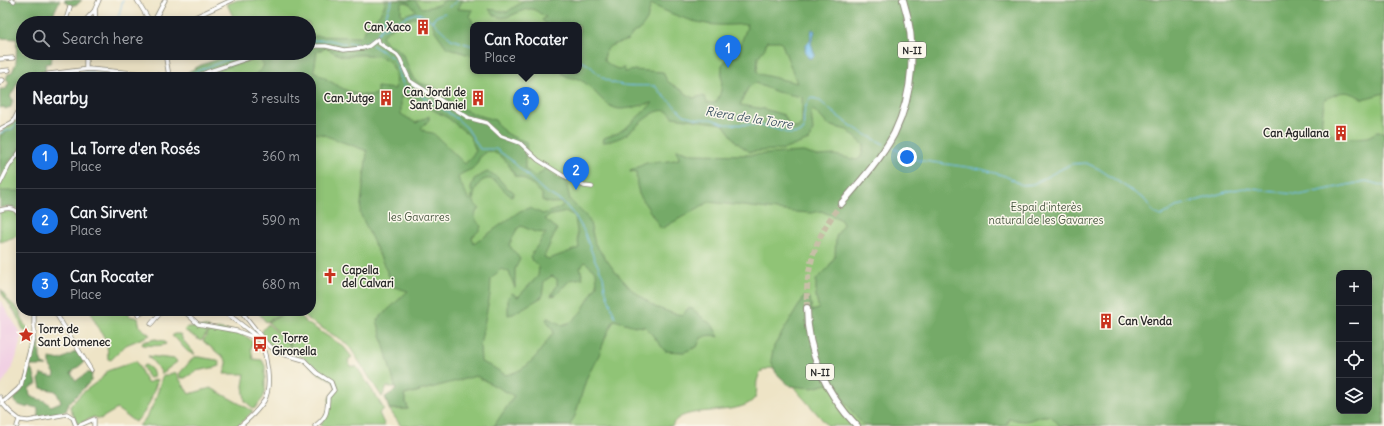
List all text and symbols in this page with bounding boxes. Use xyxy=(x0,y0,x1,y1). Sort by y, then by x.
search box xyxy=(16,16,316,60)
building icon: Can Xaco xyxy=(414,18,432,36)
place label: Can Xaco xyxy=(364,20,411,34)
popup xyxy=(470,22,582,74)
icon: search xyxy=(30,27,52,49)
text: Search here xyxy=(62,29,143,48)
text: Can Rocater xyxy=(484,30,568,49)
pin: 1 xyxy=(715,35,741,68)
road number: N-II xyxy=(898,42,926,58)
text: Place xyxy=(484,49,516,66)
place label: Can Jordi de Sant Daniel xyxy=(404,85,466,112)
text: Nearby xyxy=(32,87,88,109)
pin: 3 xyxy=(513,87,539,120)
building icon: Can Jutge xyxy=(377,89,395,107)
building icon: Can Jordi de Sant Daniel xyxy=(469,89,487,107)
text: 3 results xyxy=(251,90,300,107)
place label: Can Jutge xyxy=(324,91,374,106)
water label: Riera de la Torre xyxy=(704,103,795,132)
building icon: Can Agullana xyxy=(1332,124,1350,142)
place label: Can Agullana xyxy=(1263,126,1330,141)
text: La Torre d'en Rosés xyxy=(70,139,200,158)
your location xyxy=(897,147,917,167)
text: 1 xyxy=(42,148,48,165)
text: 360 m xyxy=(262,148,300,165)
pin: 2 xyxy=(563,157,589,190)
text: Place xyxy=(70,158,101,175)
park label: Espai d'interès natural de les Gavarres xyxy=(989,200,1103,227)
text: Can Sirvent xyxy=(70,203,147,222)
park label: les Gavarres xyxy=(388,210,450,224)
text: 2 xyxy=(41,212,49,229)
text: 590 m xyxy=(262,212,300,229)
text: Place xyxy=(70,222,101,239)
place label: Capella del Calvari xyxy=(342,263,394,290)
text: Can Rocater xyxy=(70,267,154,286)
church icon: Capella del Calvari xyxy=(321,267,339,285)
map controls xyxy=(1336,270,1372,414)
button: + xyxy=(1336,270,1372,306)
text: 3 xyxy=(41,276,49,293)
text: 680 m xyxy=(262,276,300,293)
text: Place xyxy=(70,286,101,303)
button: − xyxy=(1336,306,1372,342)
building icon: Can Venda xyxy=(1097,312,1115,330)
place label: Can Venda xyxy=(1118,314,1173,328)
place label: Torre de Sant Domenec xyxy=(38,322,111,349)
place icon: Torre de Sant Domenec xyxy=(17,326,35,344)
place label: c. Torre Gironella xyxy=(272,331,317,358)
bus stop icon: c. Torre Gironella xyxy=(251,335,269,353)
button: locate xyxy=(1336,342,1372,378)
road number: N-II xyxy=(806,364,834,380)
button: layers xyxy=(1336,378,1372,414)

